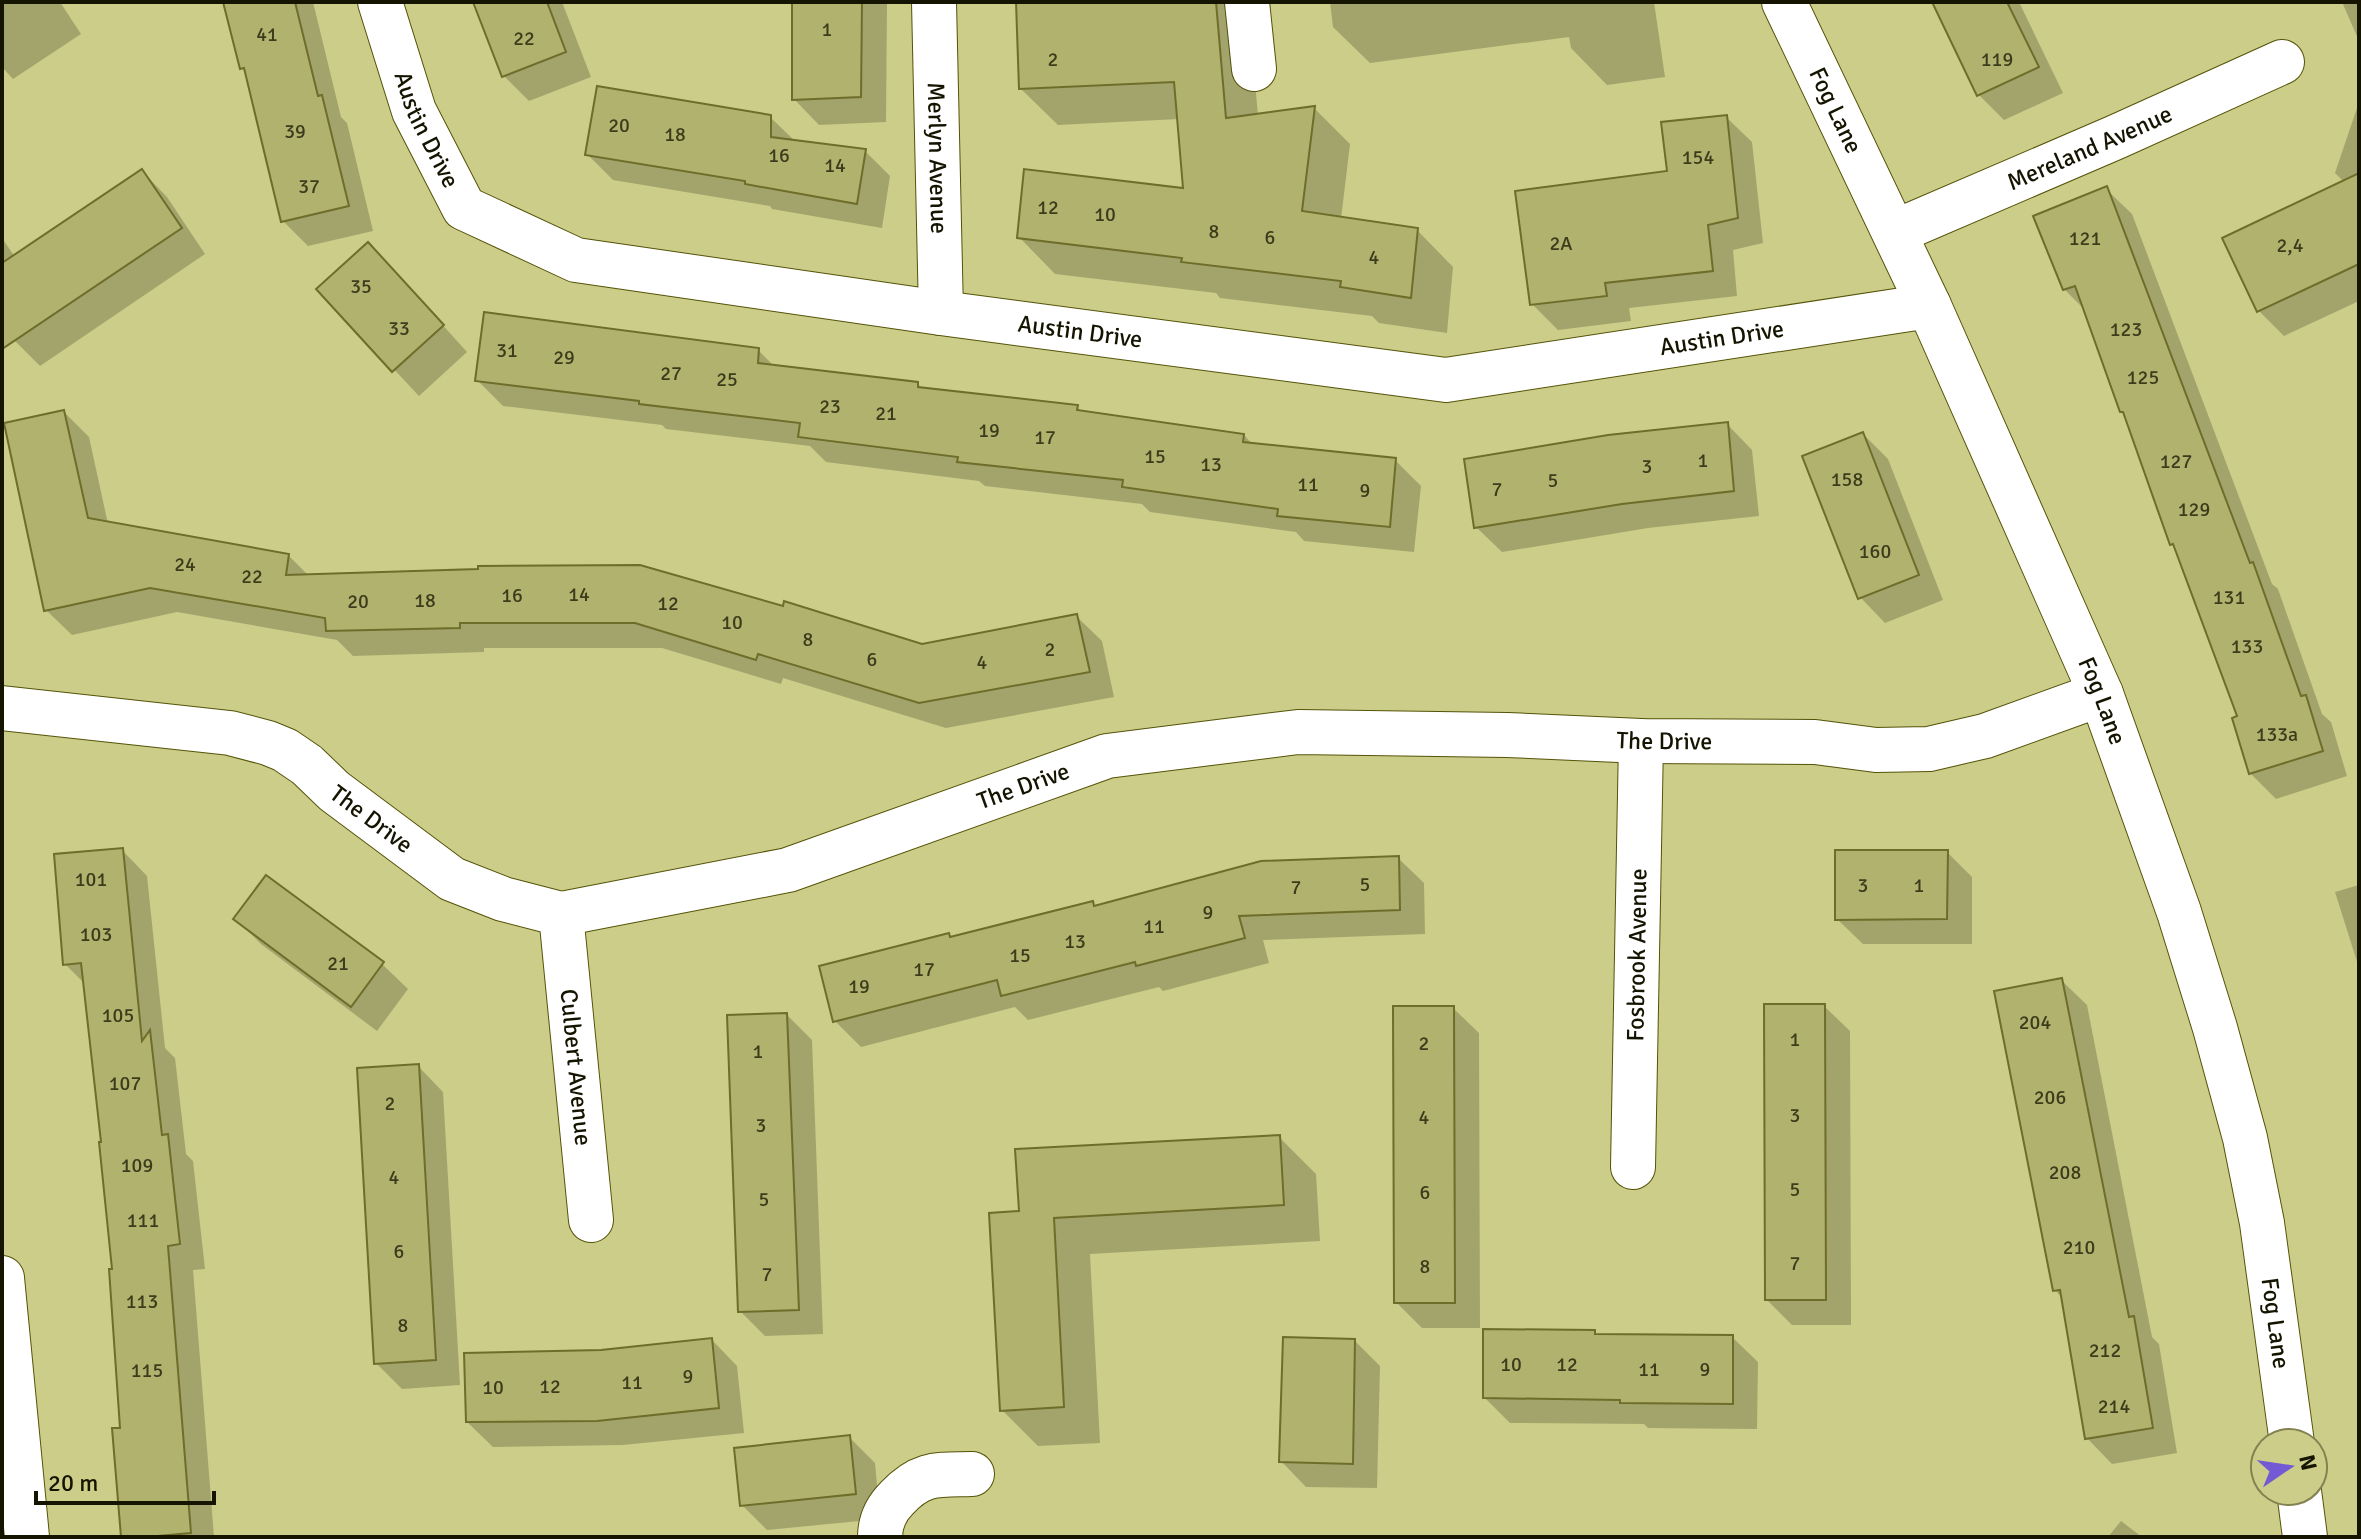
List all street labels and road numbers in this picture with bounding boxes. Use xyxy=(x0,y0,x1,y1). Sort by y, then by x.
street label: Fog Lane xyxy=(1802,62,1869,158)
street label: Austin Drive xyxy=(388,68,466,193)
street label: Merlyn Avenue xyxy=(921,82,954,234)
street label: Mereland Avenue xyxy=(2002,99,2177,197)
street label: Austin Drive xyxy=(1016,308,1144,355)
street label: Austin Drive xyxy=(1658,313,1786,362)
street label: Fog Lane xyxy=(2071,652,2133,749)
street label: The Drive xyxy=(1616,725,1712,756)
street label: The Drive xyxy=(973,756,1073,816)
street label: The Drive xyxy=(324,778,419,860)
street label: Fosbrook Avenue xyxy=(1620,868,1654,1042)
street label: Culbert Avenue xyxy=(553,987,599,1147)
street label: Fog Lane xyxy=(2255,1276,2297,1371)

